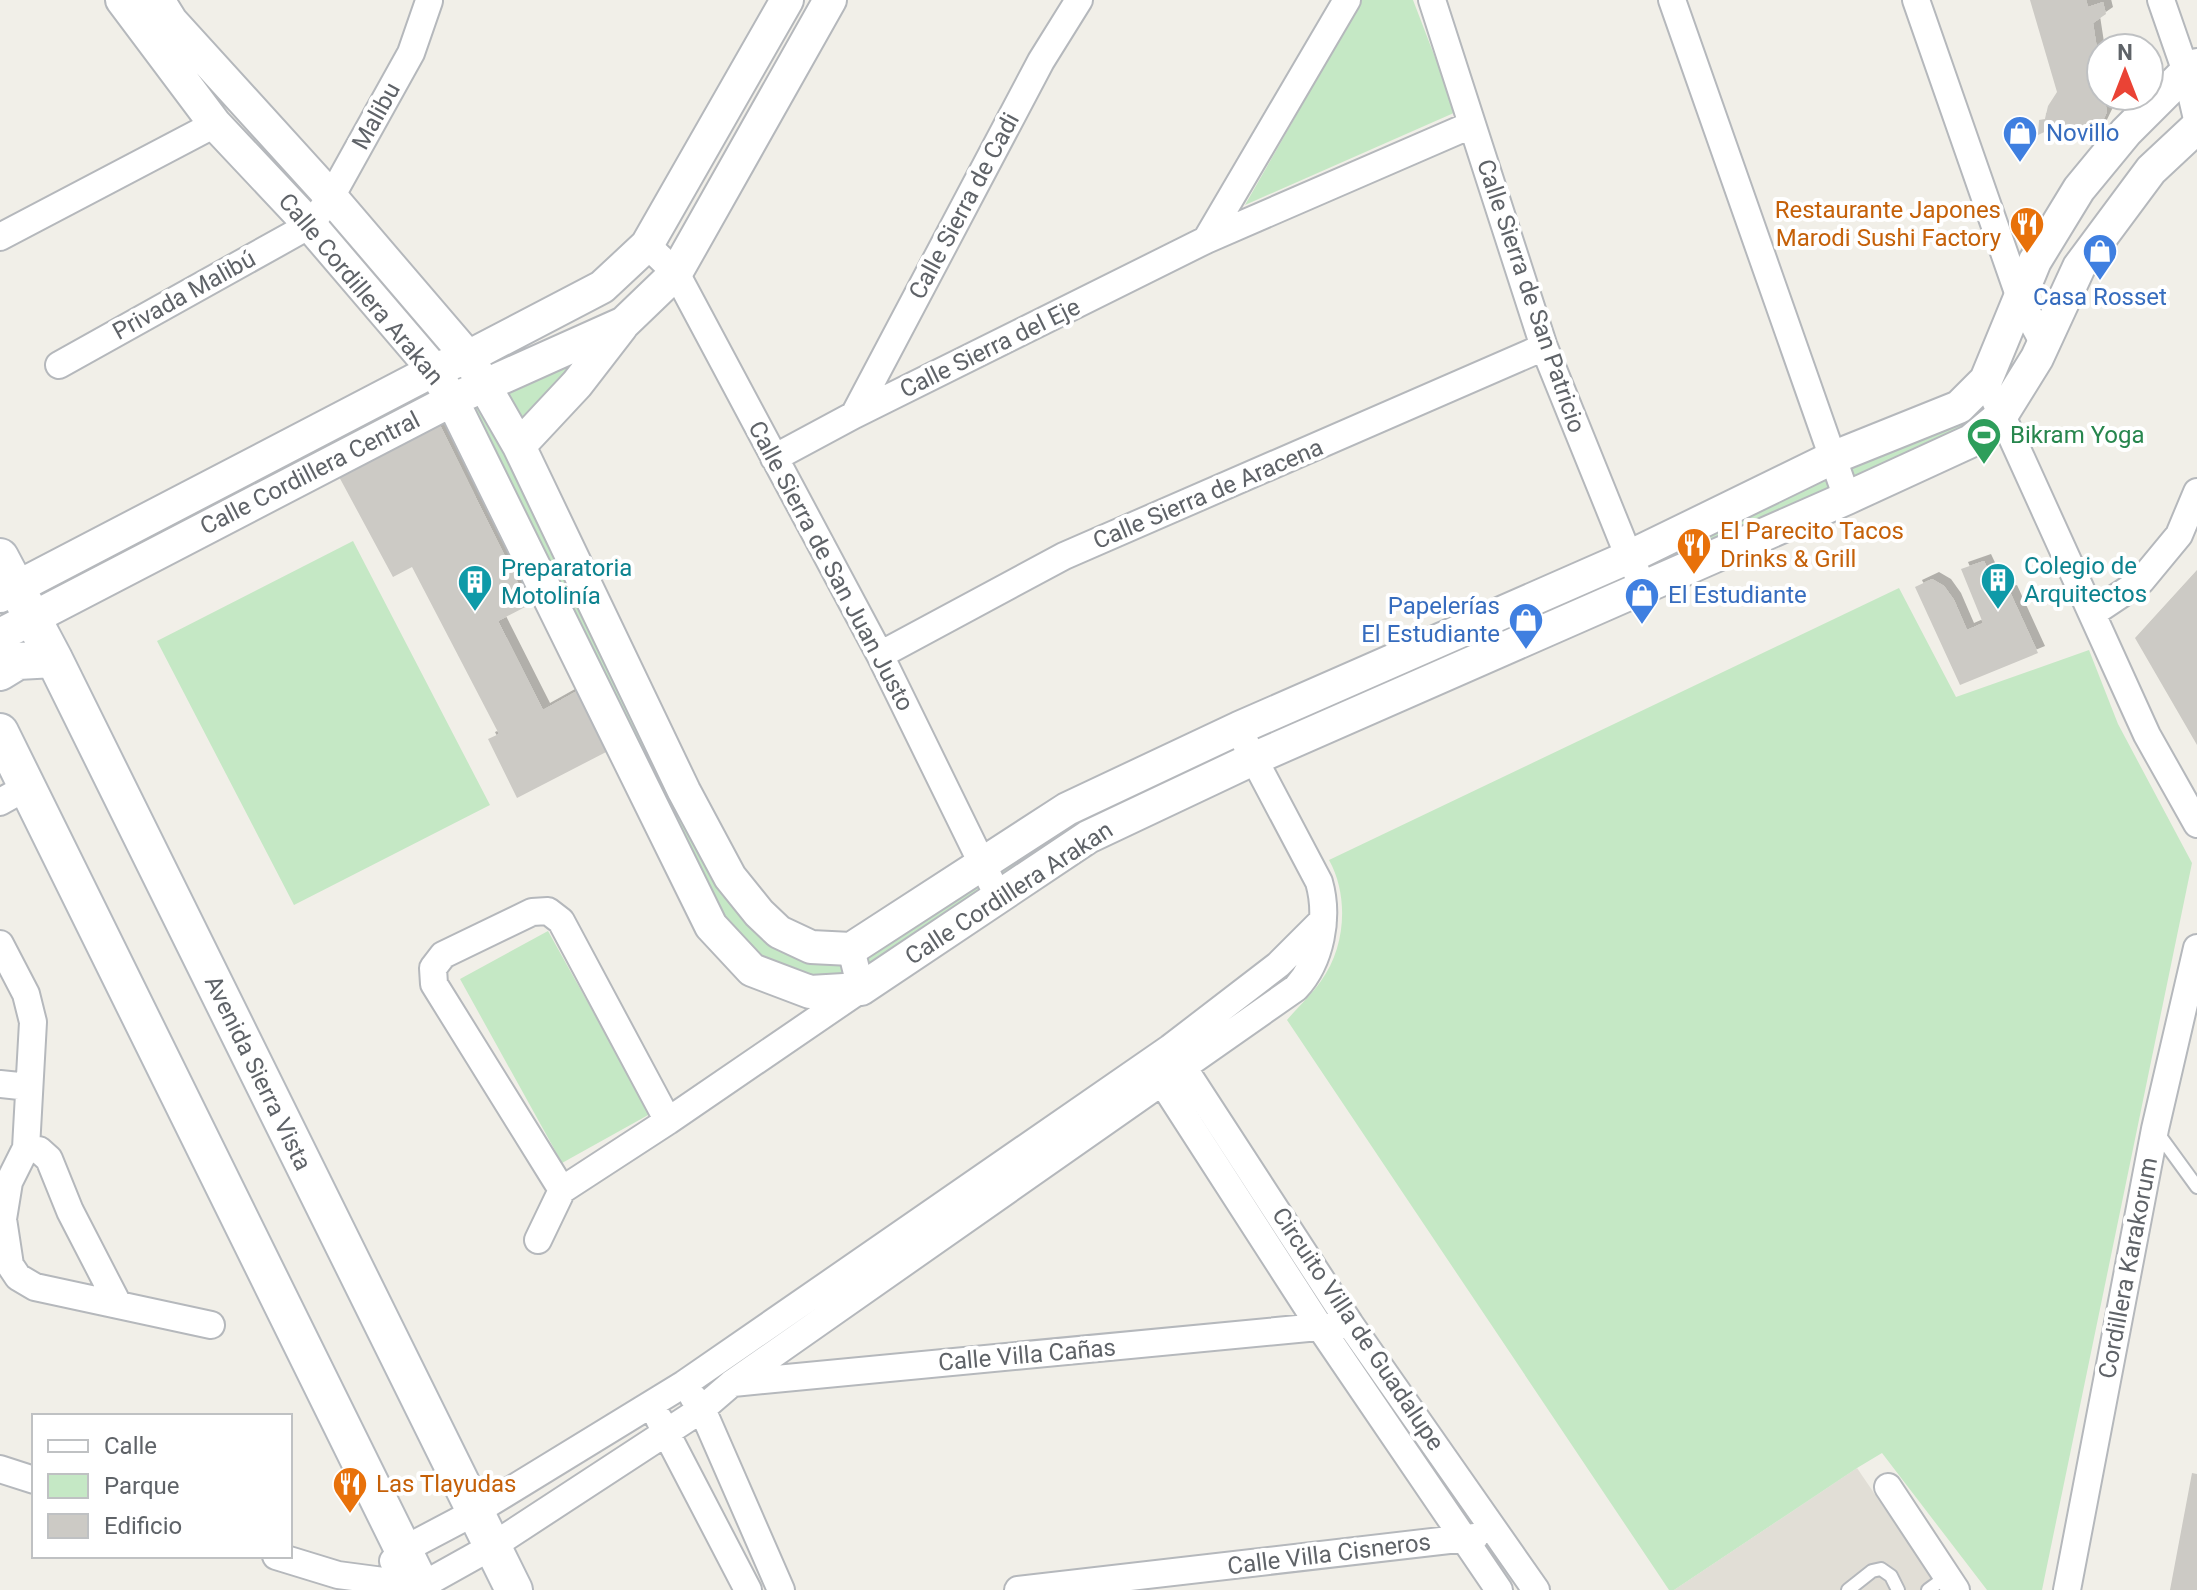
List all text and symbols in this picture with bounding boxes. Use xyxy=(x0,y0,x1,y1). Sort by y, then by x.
north arrow xyxy=(2085,32,2165,112)
text: N xyxy=(2117,40,2133,65)
street label: Malibu xyxy=(346,78,406,154)
street label: Calle Sierra de Cadi xyxy=(903,108,1025,304)
shop icon: Novillo xyxy=(2001,114,2039,164)
place label: Novillo xyxy=(2046,119,2119,147)
street label: Calle Sierra de San Patricio xyxy=(1471,156,1591,436)
street label: Calle Cordillera Arakan xyxy=(273,187,449,391)
place label: Restaurante Japones Marodi Sushi Factory xyxy=(1775,196,2002,252)
restaurant icon: Restaurante Japones Marodi Sushi Factory xyxy=(2008,205,2046,255)
shop icon: Casa Rosset xyxy=(2081,232,2119,282)
street label: Privada Malibú xyxy=(108,244,260,346)
place label: Casa Rosset xyxy=(2033,283,2167,311)
street label: Calle Sierra del Eje xyxy=(895,292,1085,404)
street label: Calle Cordillera Central xyxy=(196,405,424,541)
street label: Calle Sierra de San Juan Justo xyxy=(743,416,919,716)
sports icon: Bikram Yoga xyxy=(1965,416,2003,466)
place label: Bikram Yoga xyxy=(2010,421,2145,449)
street label: Calle Sierra de Aracena xyxy=(1089,433,1327,555)
place label: El Parecito Tacos Drinks & Grill xyxy=(1720,517,1904,573)
restaurant icon: El Parecito Tacos Drinks & Grill xyxy=(1675,526,1713,576)
place label: Colegio de Arquitectos xyxy=(2024,552,2147,608)
place label: Preparatoria Motolinía xyxy=(501,554,632,610)
building icon: Colegio de Arquitectos xyxy=(1979,561,2017,611)
building icon: Preparatoria Motolinía xyxy=(456,563,494,613)
shop icon: El Estudiante xyxy=(1623,576,1661,626)
place label: El Estudiante xyxy=(1668,581,1807,609)
place label: Papelerías El Estudiante xyxy=(1361,592,1500,648)
shop icon: Papelerías El Estudiante xyxy=(1507,601,1545,651)
street label: Calle Cordillera Arakan xyxy=(900,815,1118,971)
street label: Avenida Sierra Vista xyxy=(199,971,317,1175)
street label: Cordillera Karakorum xyxy=(2093,1155,2163,1381)
street label: Circuito Villa de Guadalupe xyxy=(1266,1202,1450,1456)
street label: Calle Villa Cañas xyxy=(937,1333,1117,1377)
legend xyxy=(32,1414,292,1558)
text: Calle xyxy=(104,1432,157,1460)
restaurant icon: Las Tlayudas xyxy=(331,1465,369,1515)
place label: Las Tlayudas xyxy=(376,1470,516,1498)
text: Parque xyxy=(104,1472,180,1500)
text: Edificio xyxy=(104,1512,182,1540)
street label: Calle Villa Cisneros xyxy=(1226,1528,1432,1580)

